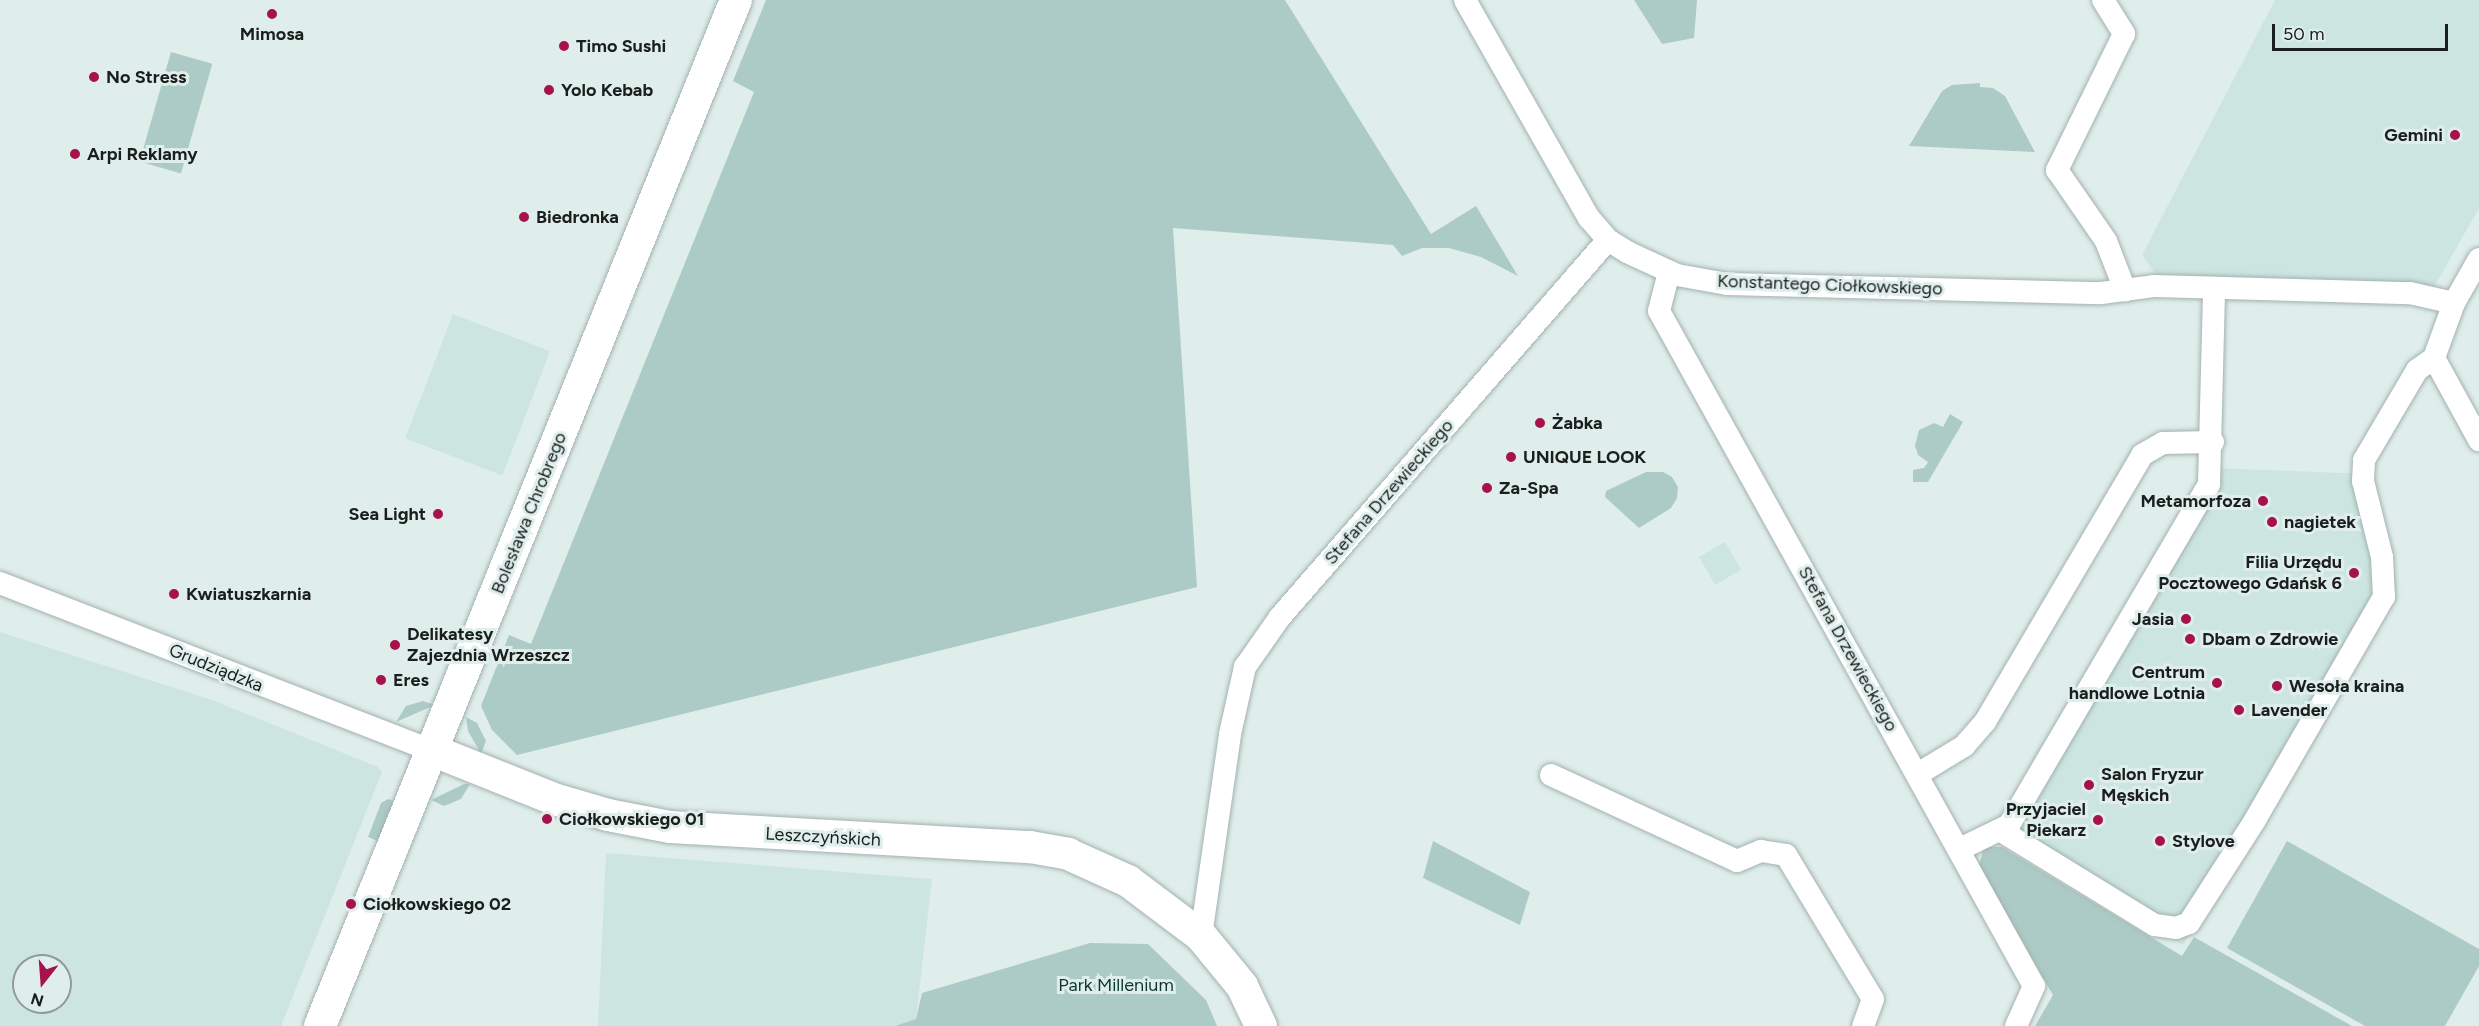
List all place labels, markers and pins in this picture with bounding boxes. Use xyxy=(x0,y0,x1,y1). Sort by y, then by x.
marker: Mimosa xyxy=(265,7,279,21)
place label: Mimosa xyxy=(240,23,304,45)
place label: Timo Sushi xyxy=(576,35,666,57)
marker: Timo Sushi xyxy=(557,39,571,53)
place label: No Stress xyxy=(106,66,186,88)
marker: No Stress xyxy=(87,70,101,84)
place label: Yolo Kebab xyxy=(561,79,653,101)
marker: Yolo Kebab xyxy=(542,83,556,97)
place label: Gemini xyxy=(2384,124,2443,146)
marker: Gemini xyxy=(2448,128,2462,142)
place label: Arpi Reklamy xyxy=(87,143,198,165)
marker: Arpi Reklamy xyxy=(68,147,82,161)
place label: Biedronka xyxy=(536,206,619,228)
marker: Biedronka xyxy=(517,210,531,224)
place label: Żabka xyxy=(1552,412,1603,434)
marker: Żabka xyxy=(1533,416,1547,430)
place label: UNIQUE LOOK xyxy=(1523,446,1646,468)
marker: UNIQUE LOOK xyxy=(1504,450,1518,464)
place label: Za-Spa xyxy=(1499,477,1559,499)
marker: Za-Spa xyxy=(1480,481,1494,495)
place label: Metamorfoza xyxy=(2140,490,2251,512)
marker: Metamorfoza xyxy=(2256,494,2270,508)
place label: Sea Light xyxy=(349,503,426,525)
marker: Sea Light xyxy=(431,507,445,521)
place label: nagietek xyxy=(2284,511,2356,533)
marker: nagietek xyxy=(2265,515,2279,529)
place label: Filia Urzędu Pocztowego Gdańsk 6 xyxy=(2158,552,2342,594)
marker: Filia Urzędu Pocztowego Gdańsk 6 xyxy=(2347,566,2361,580)
place label: Kwiatuszkarnia xyxy=(186,583,311,605)
marker: Kwiatuszkarnia xyxy=(167,587,181,601)
place label: Jasia xyxy=(2132,608,2174,630)
marker: Jasia xyxy=(2179,612,2193,626)
place label: Delikatesy Zajezdnia Wrzeszcz xyxy=(407,624,570,666)
place label: Dbam o Zdrowie xyxy=(2202,628,2338,650)
marker: Dbam o Zdrowie xyxy=(2183,632,2197,646)
marker: Delikatesy Zajezdnia Wrzeszcz xyxy=(388,638,402,652)
place label: Centrum handlowe Lotnia xyxy=(2069,662,2205,704)
place label: Eres xyxy=(393,669,429,691)
marker: Eres xyxy=(374,673,388,687)
place label: Wesoła kraina xyxy=(2289,675,2404,697)
marker: Centrum handlowe Lotnia xyxy=(2210,676,2224,690)
marker: Wesoła kraina xyxy=(2270,679,2284,693)
place label: Lavender xyxy=(2251,699,2327,721)
marker: Lavender xyxy=(2232,703,2246,717)
place label: Salon Fryzur Męskich xyxy=(2101,764,2204,806)
marker: Salon Fryzur Męskich xyxy=(2082,778,2096,792)
place label: Przyjaciel Piekarz xyxy=(2006,799,2086,842)
place label: Ciołkowskiego 01 xyxy=(559,808,704,830)
marker: Ciołkowskiego 01 xyxy=(540,812,554,826)
marker: Przyjaciel Piekarz xyxy=(2091,813,2105,827)
place label: Stylove xyxy=(2172,830,2235,852)
marker: Stylove xyxy=(2153,834,2167,848)
place label: Ciołkowskiego 02 xyxy=(363,893,511,915)
marker: Ciołkowskiego 02 xyxy=(344,897,358,911)

